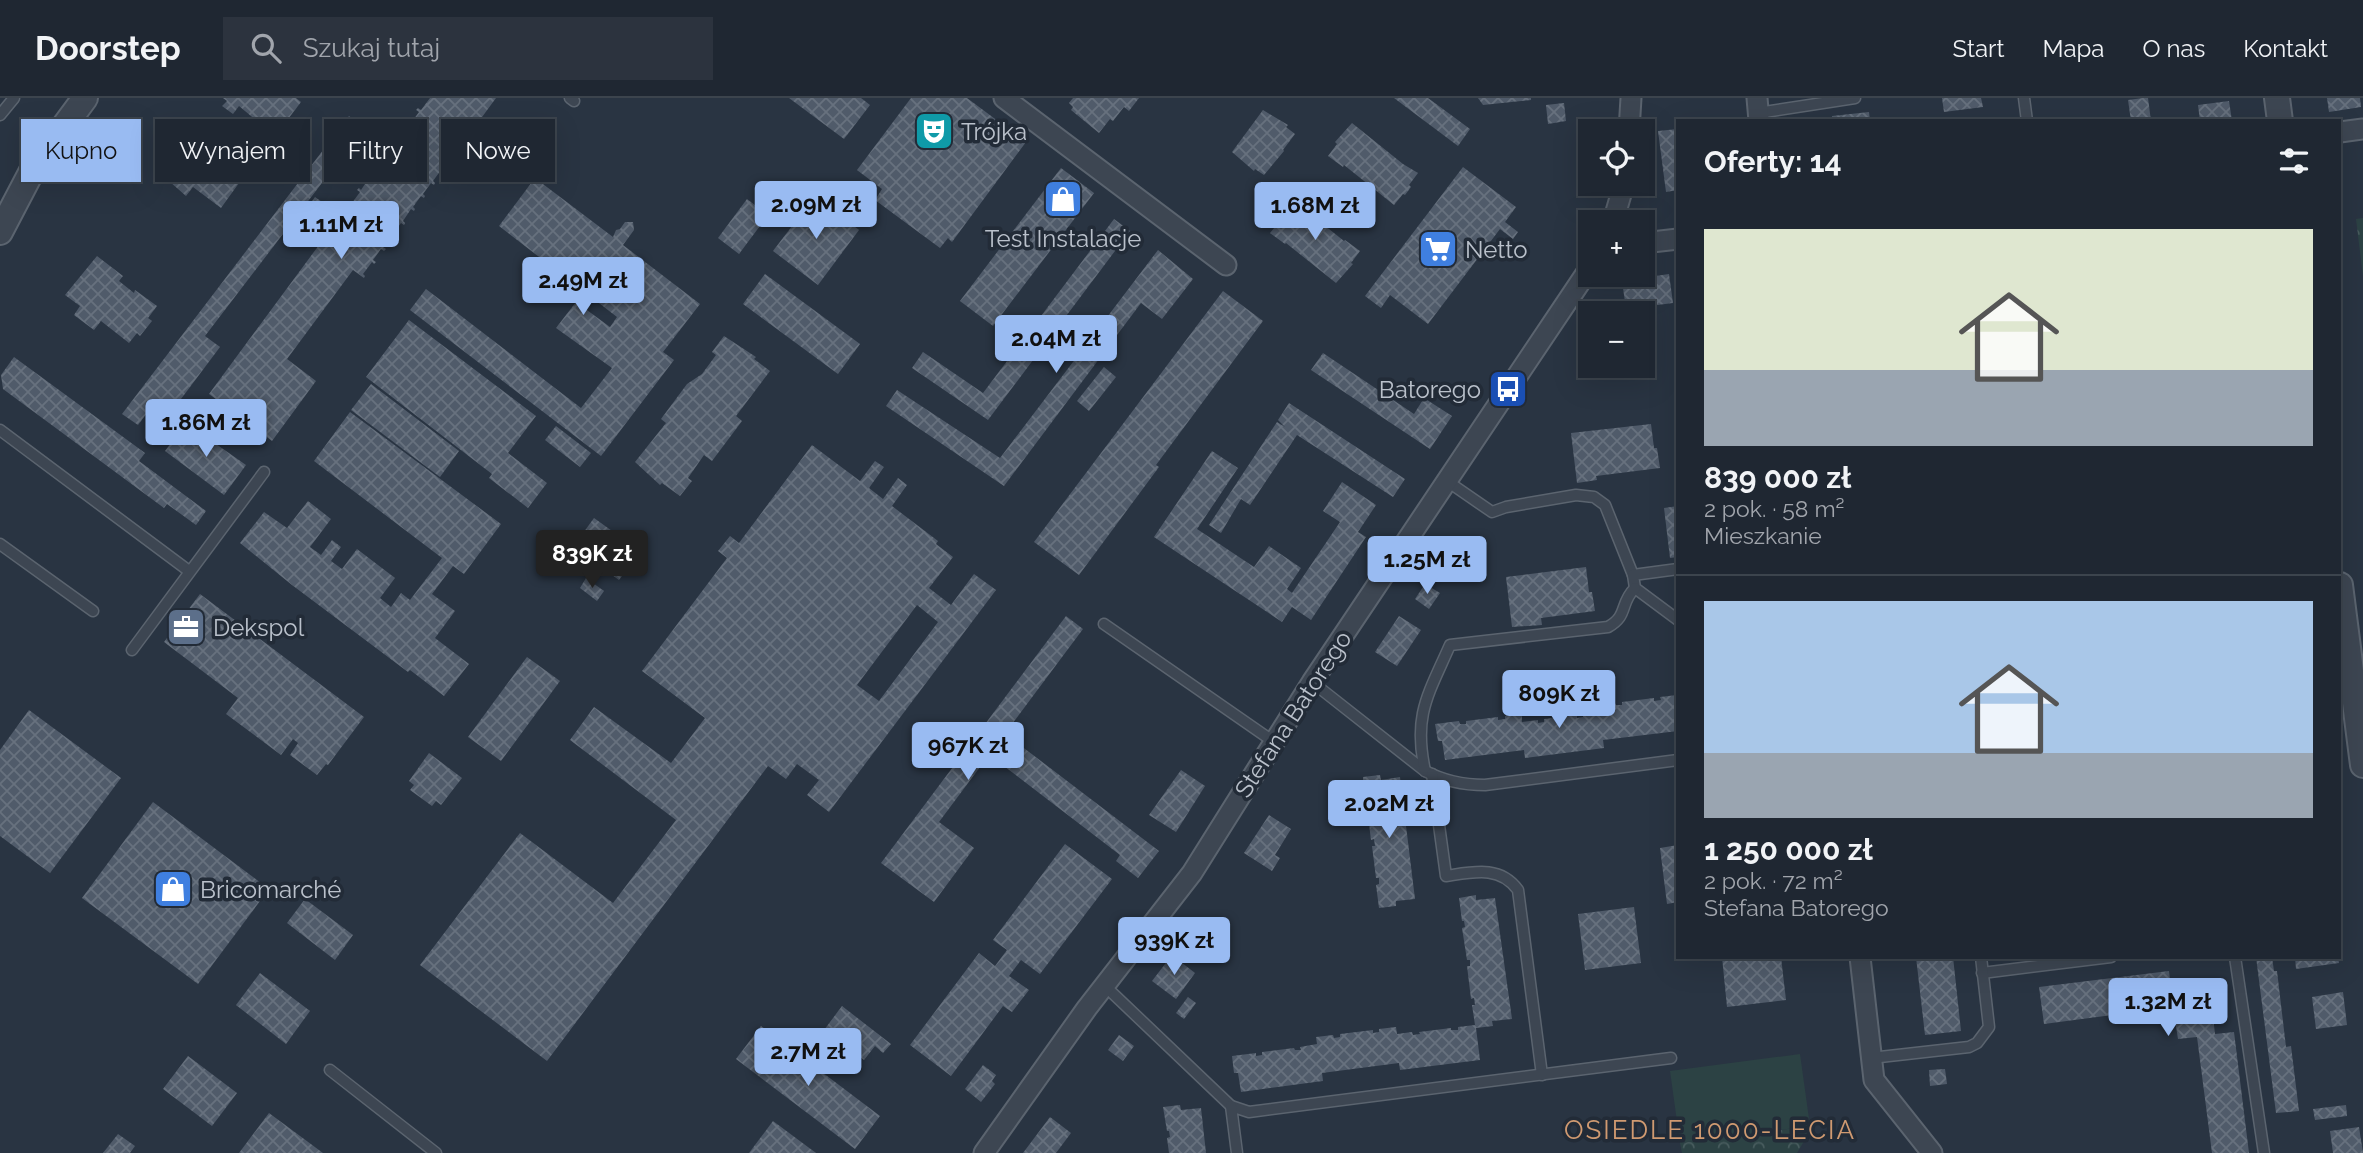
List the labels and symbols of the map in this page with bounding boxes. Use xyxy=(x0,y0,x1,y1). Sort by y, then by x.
theatre icon: Trójka xyxy=(913,110,955,152)
place label: Trójka xyxy=(961,117,1027,146)
shop icon: Test Instalacje xyxy=(1042,178,1084,220)
pin: 2.09M zł xyxy=(744,181,888,241)
pin: 1.68M zł xyxy=(1243,183,1387,242)
pin: 1.11M zł xyxy=(269,202,413,261)
place label: Test Instalacje xyxy=(985,224,1141,253)
supermarket icon: Netto xyxy=(1417,228,1459,270)
place label: Netto xyxy=(1465,235,1527,264)
pin: 2.49M zł xyxy=(511,258,655,317)
pin: 2.04M zł xyxy=(984,316,1128,375)
bus stop icon: Batorego xyxy=(1487,368,1529,410)
place label: Batorego xyxy=(1379,375,1481,404)
pin: 1.86M zł xyxy=(134,400,278,459)
pin: 839K zł xyxy=(527,531,657,590)
pin: 1.25M zł xyxy=(1355,536,1499,596)
office icon: Dekspol xyxy=(165,606,207,648)
place label: Dekspol xyxy=(213,613,305,642)
street label: Stefana Batorego xyxy=(1228,625,1358,803)
pin: 809K zł xyxy=(1494,670,1624,730)
pin: 967K zł xyxy=(903,722,1033,782)
pin: 2.02M zł xyxy=(1317,780,1461,840)
shop icon: Bricomarché xyxy=(152,868,194,910)
place label: Bricomarché xyxy=(200,875,341,904)
pin: 939K zł xyxy=(1109,918,1239,977)
pin: 1.32M zł xyxy=(2096,978,2240,1038)
pin: 2.7M zł xyxy=(743,1028,873,1088)
district label: OSIEDLE 1000-LECIA xyxy=(1564,1115,1856,1145)

